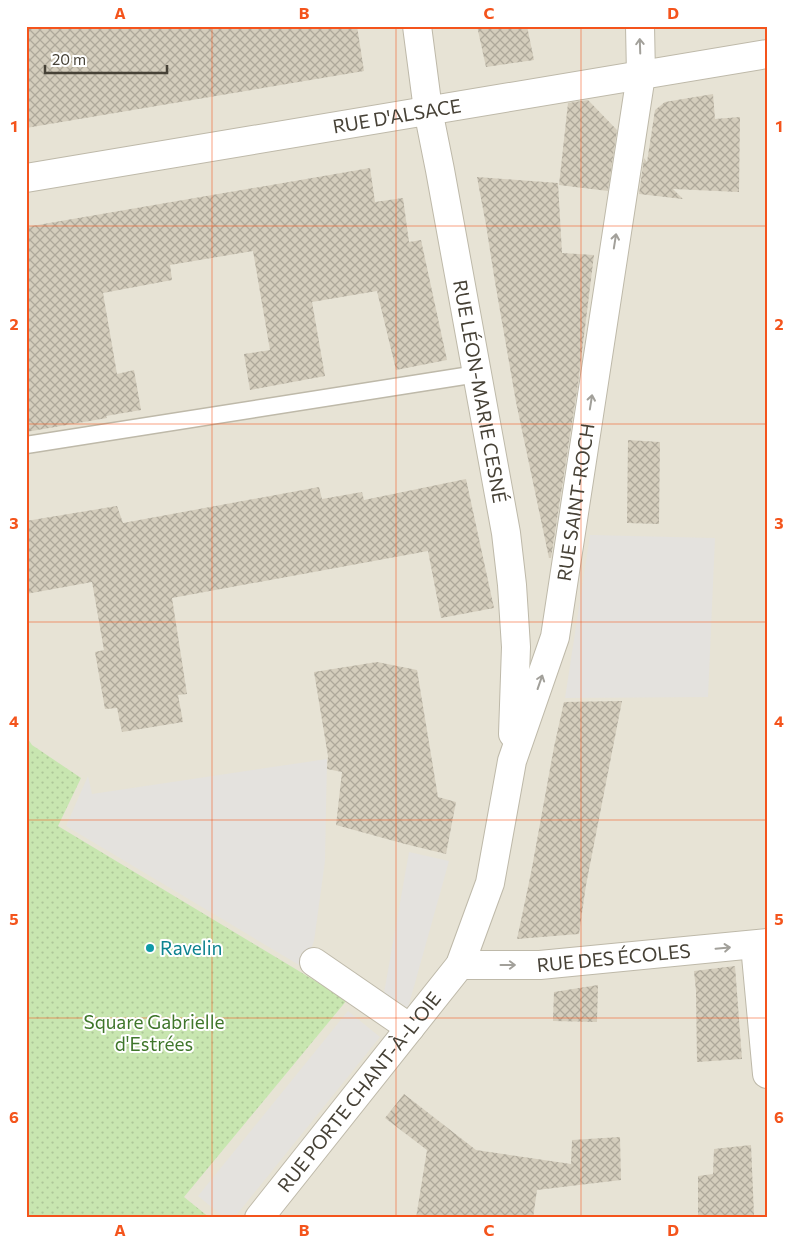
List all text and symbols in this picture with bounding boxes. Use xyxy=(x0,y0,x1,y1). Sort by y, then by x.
text: A xyxy=(114,3,126,22)
text: B xyxy=(299,3,310,22)
text: C xyxy=(484,3,495,22)
text: D xyxy=(667,3,679,22)
one-way arrow xyxy=(635,38,645,54)
scale bar xyxy=(45,42,168,74)
text: 20 m xyxy=(52,50,86,68)
street label: RUE D'ALSACE xyxy=(331,93,463,138)
text: 1 xyxy=(10,116,18,135)
text: 1 xyxy=(775,116,783,135)
one-way arrow xyxy=(610,234,620,250)
street label: RUE LÉON-MARIE CESNÉ xyxy=(449,278,512,505)
text: 2 xyxy=(9,314,19,333)
text: 2 xyxy=(774,314,784,333)
one-way arrow xyxy=(586,394,596,410)
street label: RUE SAINT-ROCH xyxy=(552,422,599,583)
text: 3 xyxy=(9,513,19,532)
text: 3 xyxy=(774,513,784,532)
one-way arrow xyxy=(536,674,545,690)
text: 4 xyxy=(9,711,19,730)
text: 4 xyxy=(774,711,784,730)
text: 5 xyxy=(9,909,19,928)
text: 5 xyxy=(774,909,784,928)
place label: Ravelin xyxy=(160,936,222,959)
street label: RUE DES ÉCOLES xyxy=(536,938,692,976)
marker: Ravelin xyxy=(144,942,156,954)
one-way arrow xyxy=(714,943,730,953)
one-way arrow xyxy=(500,960,516,970)
street label: RUE PORTE CHANT-À-L'OIE xyxy=(272,987,445,1196)
park label: Square Gabrielle d'Estrées xyxy=(84,1010,225,1055)
text: 6 xyxy=(9,1107,19,1126)
text: 6 xyxy=(774,1107,784,1126)
text: A xyxy=(114,1220,126,1239)
text: B xyxy=(299,1220,310,1239)
text: C xyxy=(484,1220,495,1239)
text: D xyxy=(667,1220,679,1239)

